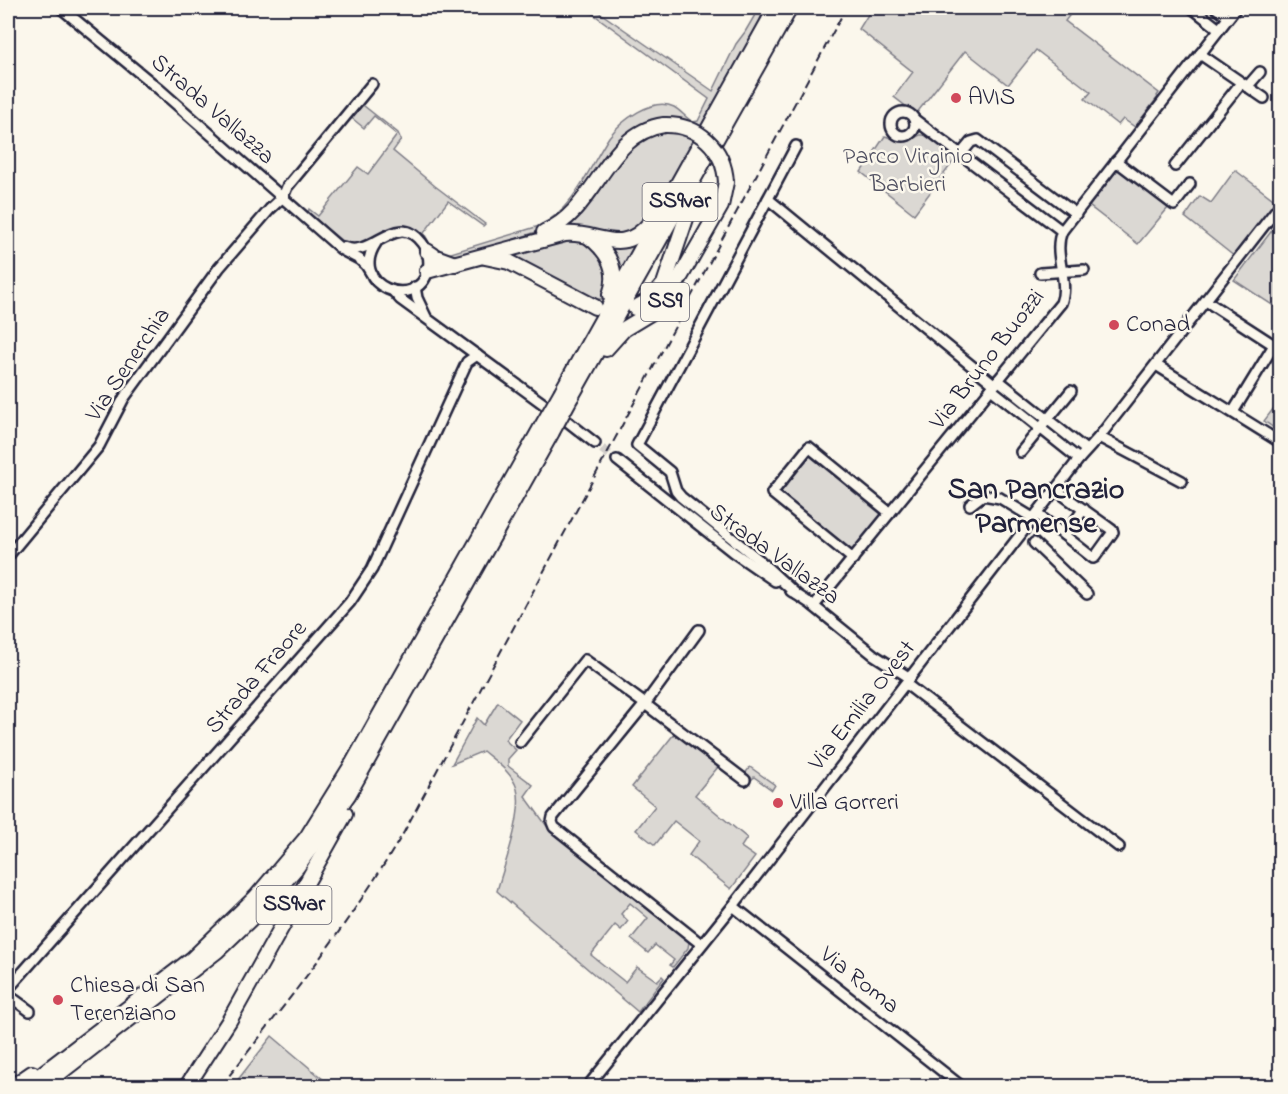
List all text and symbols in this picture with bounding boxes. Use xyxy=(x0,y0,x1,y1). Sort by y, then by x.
street label: Strada Vallazza xyxy=(142,46,282,174)
place label: AVIS xyxy=(968,81,1015,116)
marker: AVIS xyxy=(949,91,963,105)
park label: Parco Virginio Barbieri xyxy=(843,140,973,203)
road number: SS9var xyxy=(642,183,718,221)
street label: Via Bruno Buozzi xyxy=(921,282,1054,439)
road number: SS9 xyxy=(641,283,689,321)
street label: Via Senerchia xyxy=(77,301,180,430)
place label: Conad xyxy=(1126,308,1190,343)
marker: Conad xyxy=(1107,318,1121,332)
district label: San Pancrazio Parmense xyxy=(948,469,1124,547)
street label: Strada Vallazza xyxy=(701,495,847,615)
street label: Strada Fraore xyxy=(198,613,317,743)
street label: Via Emilia Ovest xyxy=(800,633,925,780)
place label: Villa Gorreri xyxy=(789,786,899,821)
marker: Villa Gorreri xyxy=(771,796,785,810)
road number: SS9var xyxy=(256,886,332,924)
street label: Via Roma xyxy=(811,938,906,1023)
place label: Chiesa di San Terenziano xyxy=(70,969,205,1032)
marker: Chiesa di San Terenziano xyxy=(51,993,65,1007)

